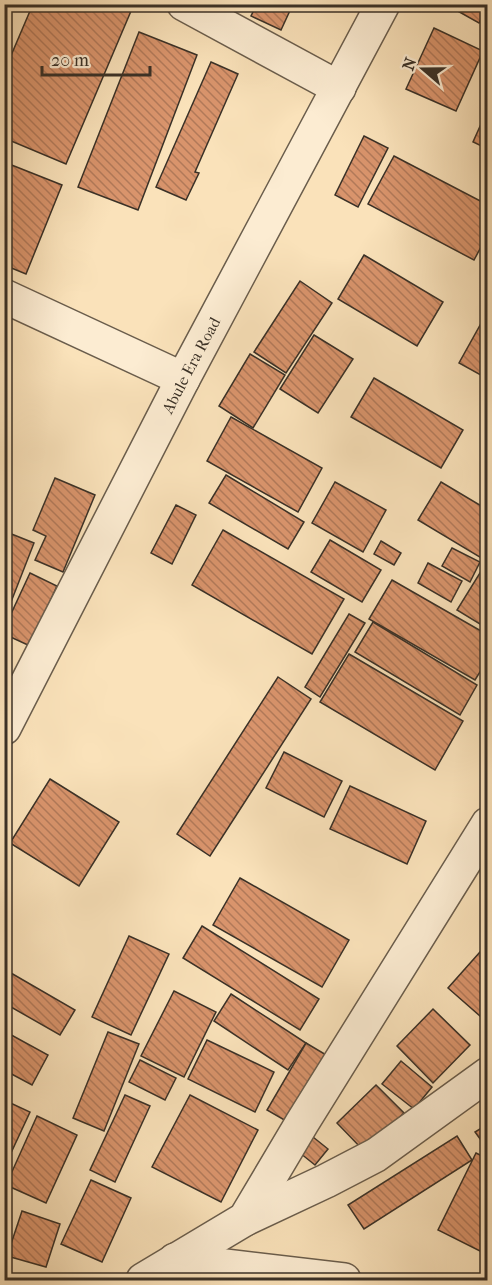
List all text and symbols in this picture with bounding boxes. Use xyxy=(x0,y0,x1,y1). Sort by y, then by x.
scale bar xyxy=(42,39,150,77)
north arrow xyxy=(393,39,453,99)
text: 20 m xyxy=(51,50,89,71)
text: N xyxy=(398,54,421,73)
street label: Abule Era Road xyxy=(157,313,224,418)

